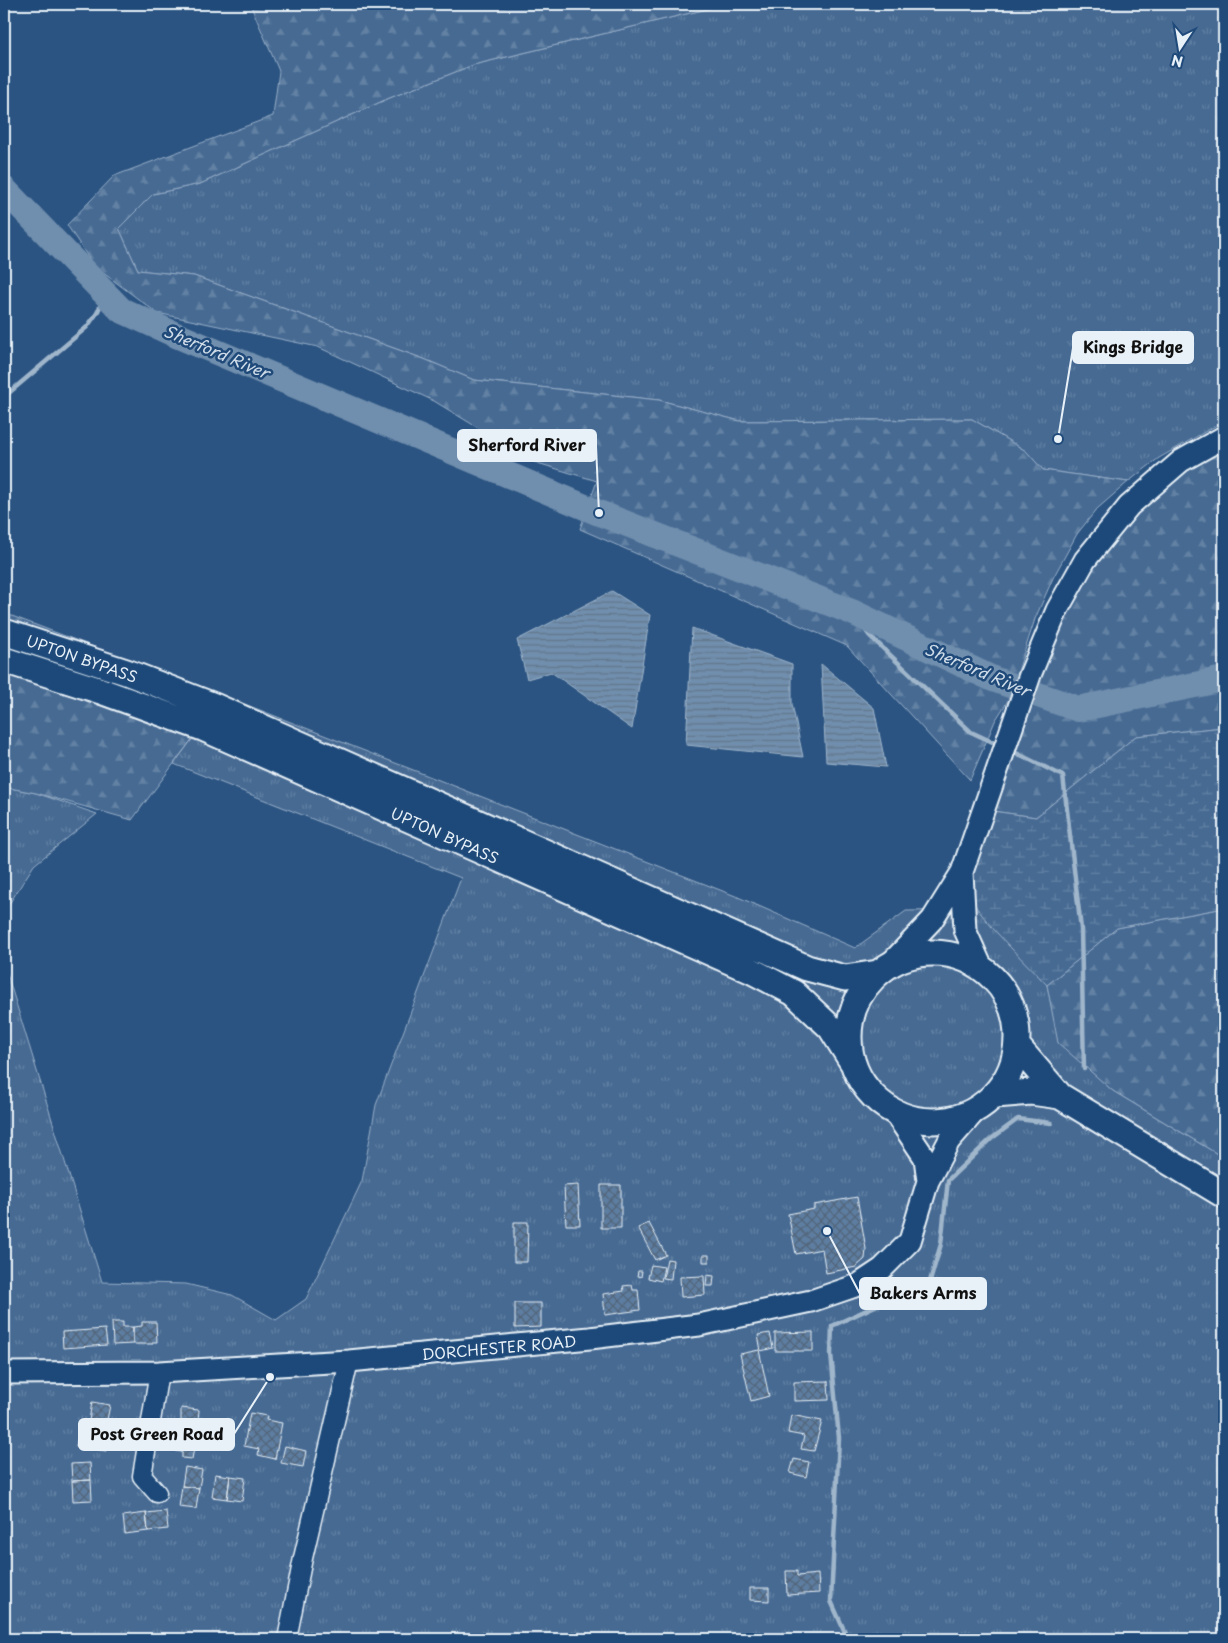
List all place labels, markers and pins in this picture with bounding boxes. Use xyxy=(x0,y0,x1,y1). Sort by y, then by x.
callout: Kings Bridge xyxy=(1073,332,1193,363)
callout: Sherford River xyxy=(458,430,596,461)
callout: Bakers Arms xyxy=(860,1278,986,1309)
callout: Post Green Road xyxy=(79,1419,234,1450)

